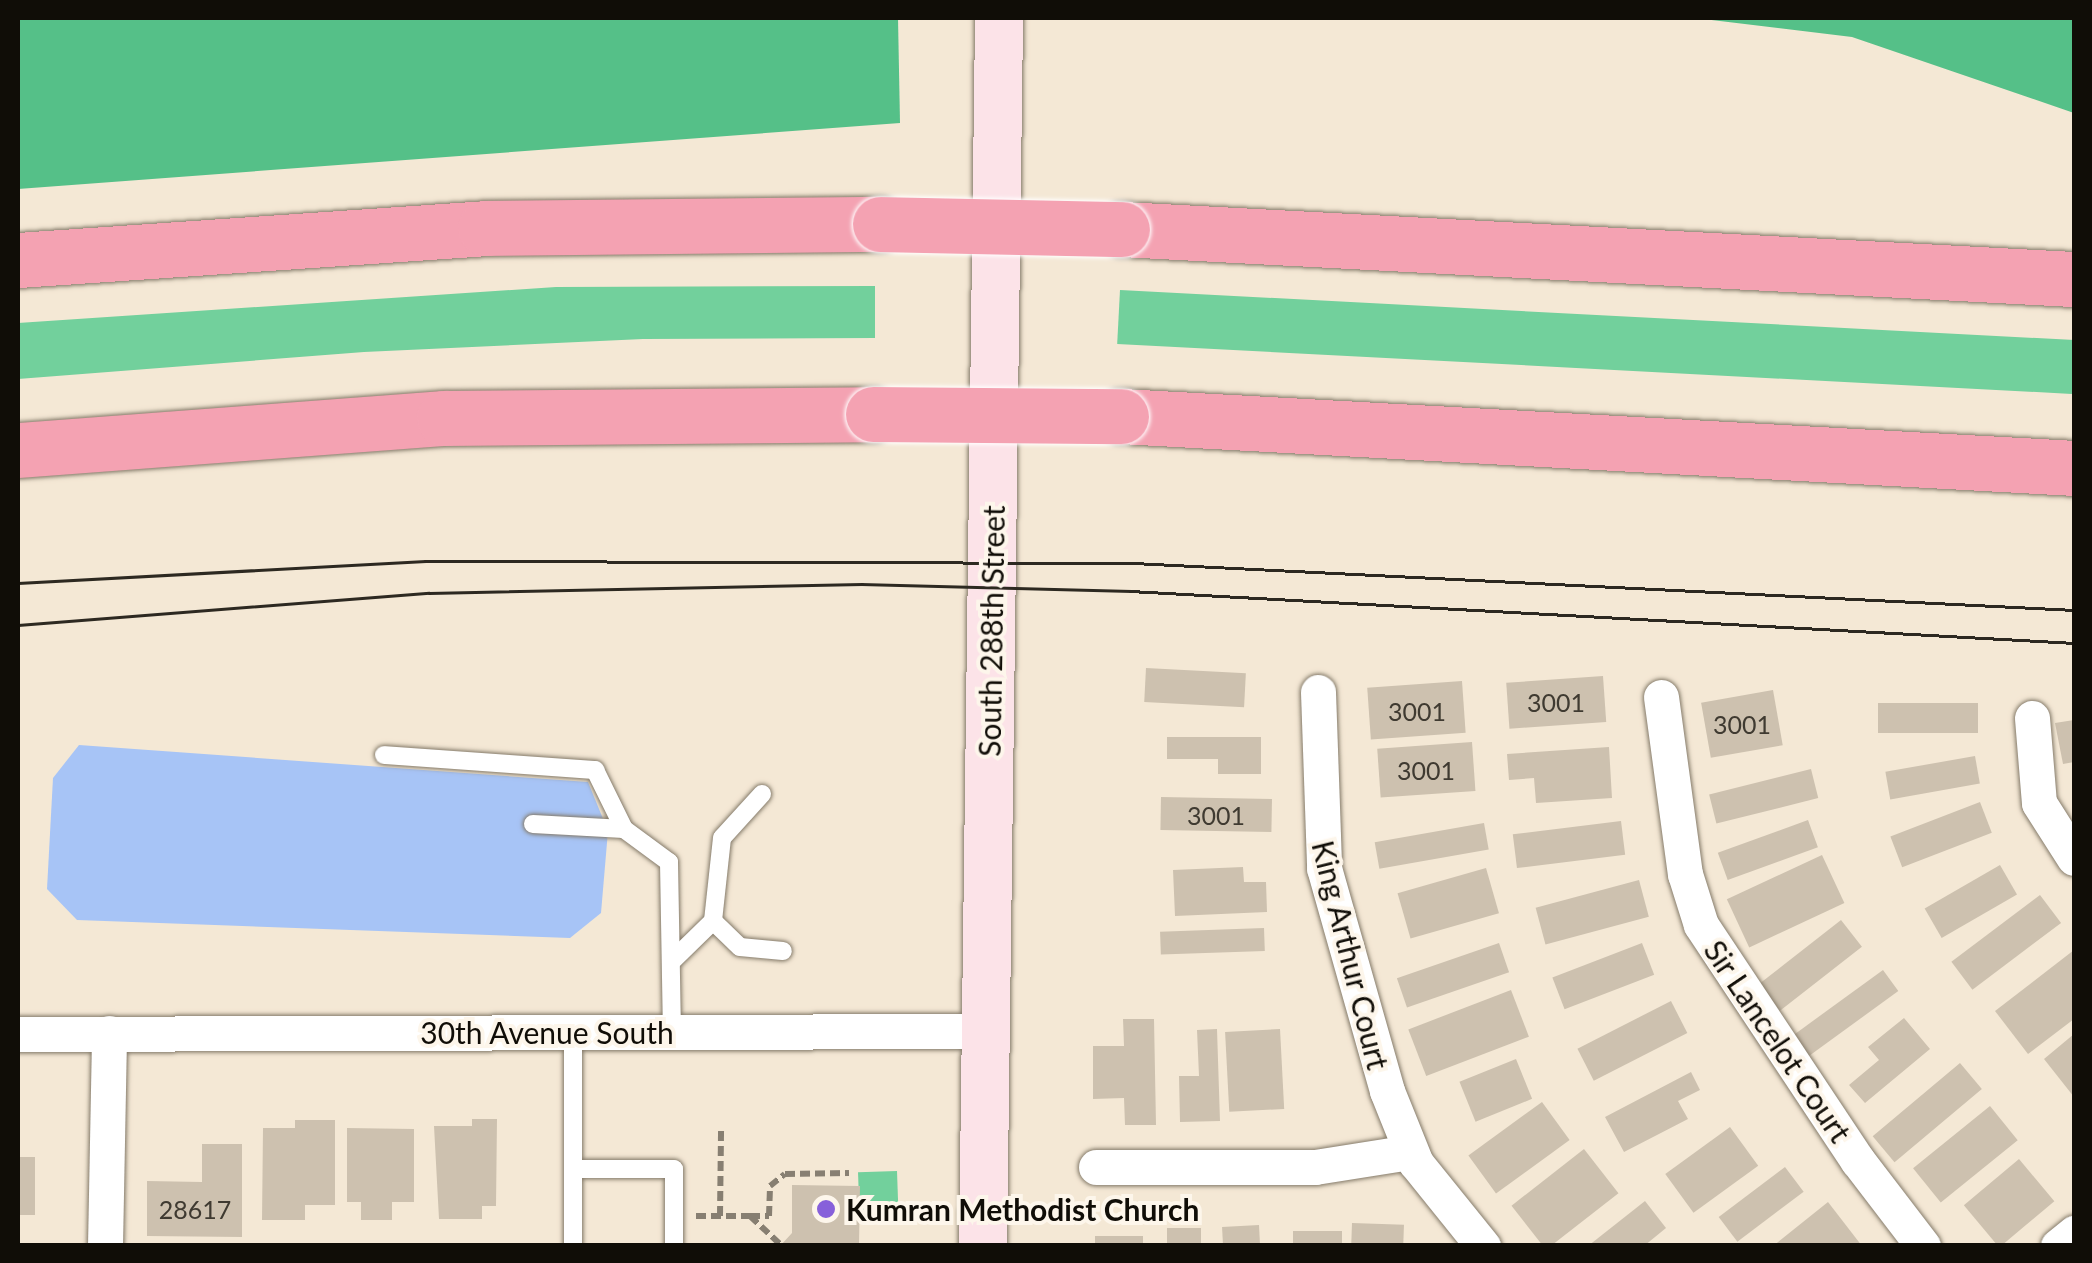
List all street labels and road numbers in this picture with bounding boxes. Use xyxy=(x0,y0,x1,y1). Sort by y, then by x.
street label: South 288th Street xyxy=(971,505,1011,757)
street label: King Arthur Court xyxy=(1305,836,1397,1074)
street label: Sir Lancelot Court xyxy=(1697,933,1859,1149)
street label: 30th Avenue South xyxy=(420,1014,674,1050)

